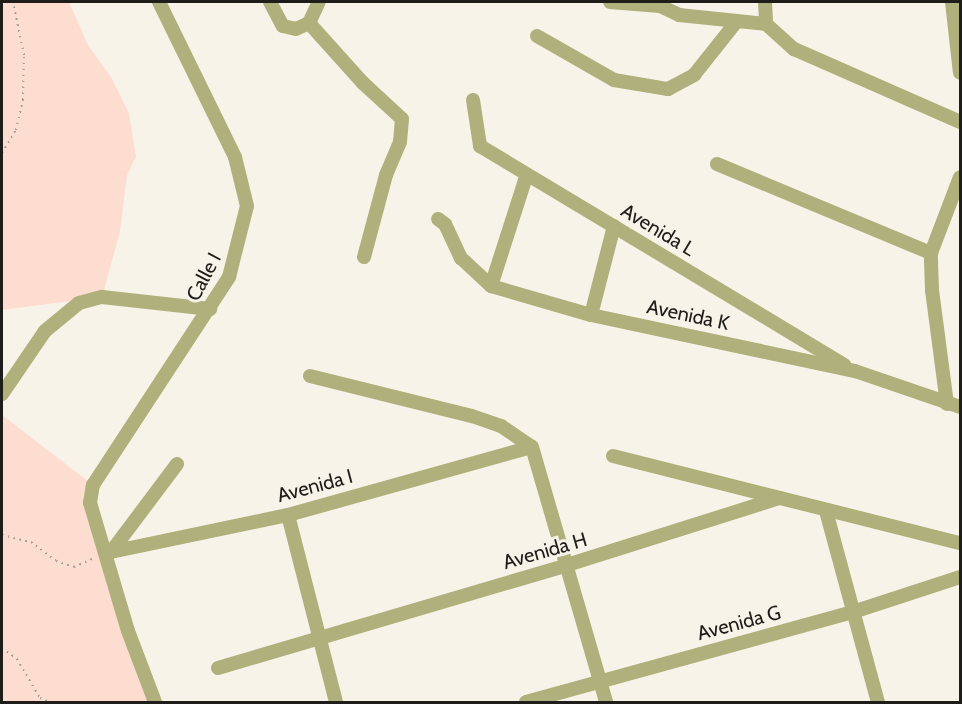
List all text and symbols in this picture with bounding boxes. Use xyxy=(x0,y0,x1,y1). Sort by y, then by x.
street label: Avenida L xyxy=(617,199,699,261)
street label: Calle I xyxy=(181,249,227,305)
street label: Avenida K xyxy=(645,295,731,335)
street label: Avenida I xyxy=(275,464,355,508)
street label: Avenida H xyxy=(500,528,590,574)
street label: Avenida G xyxy=(695,600,783,646)

